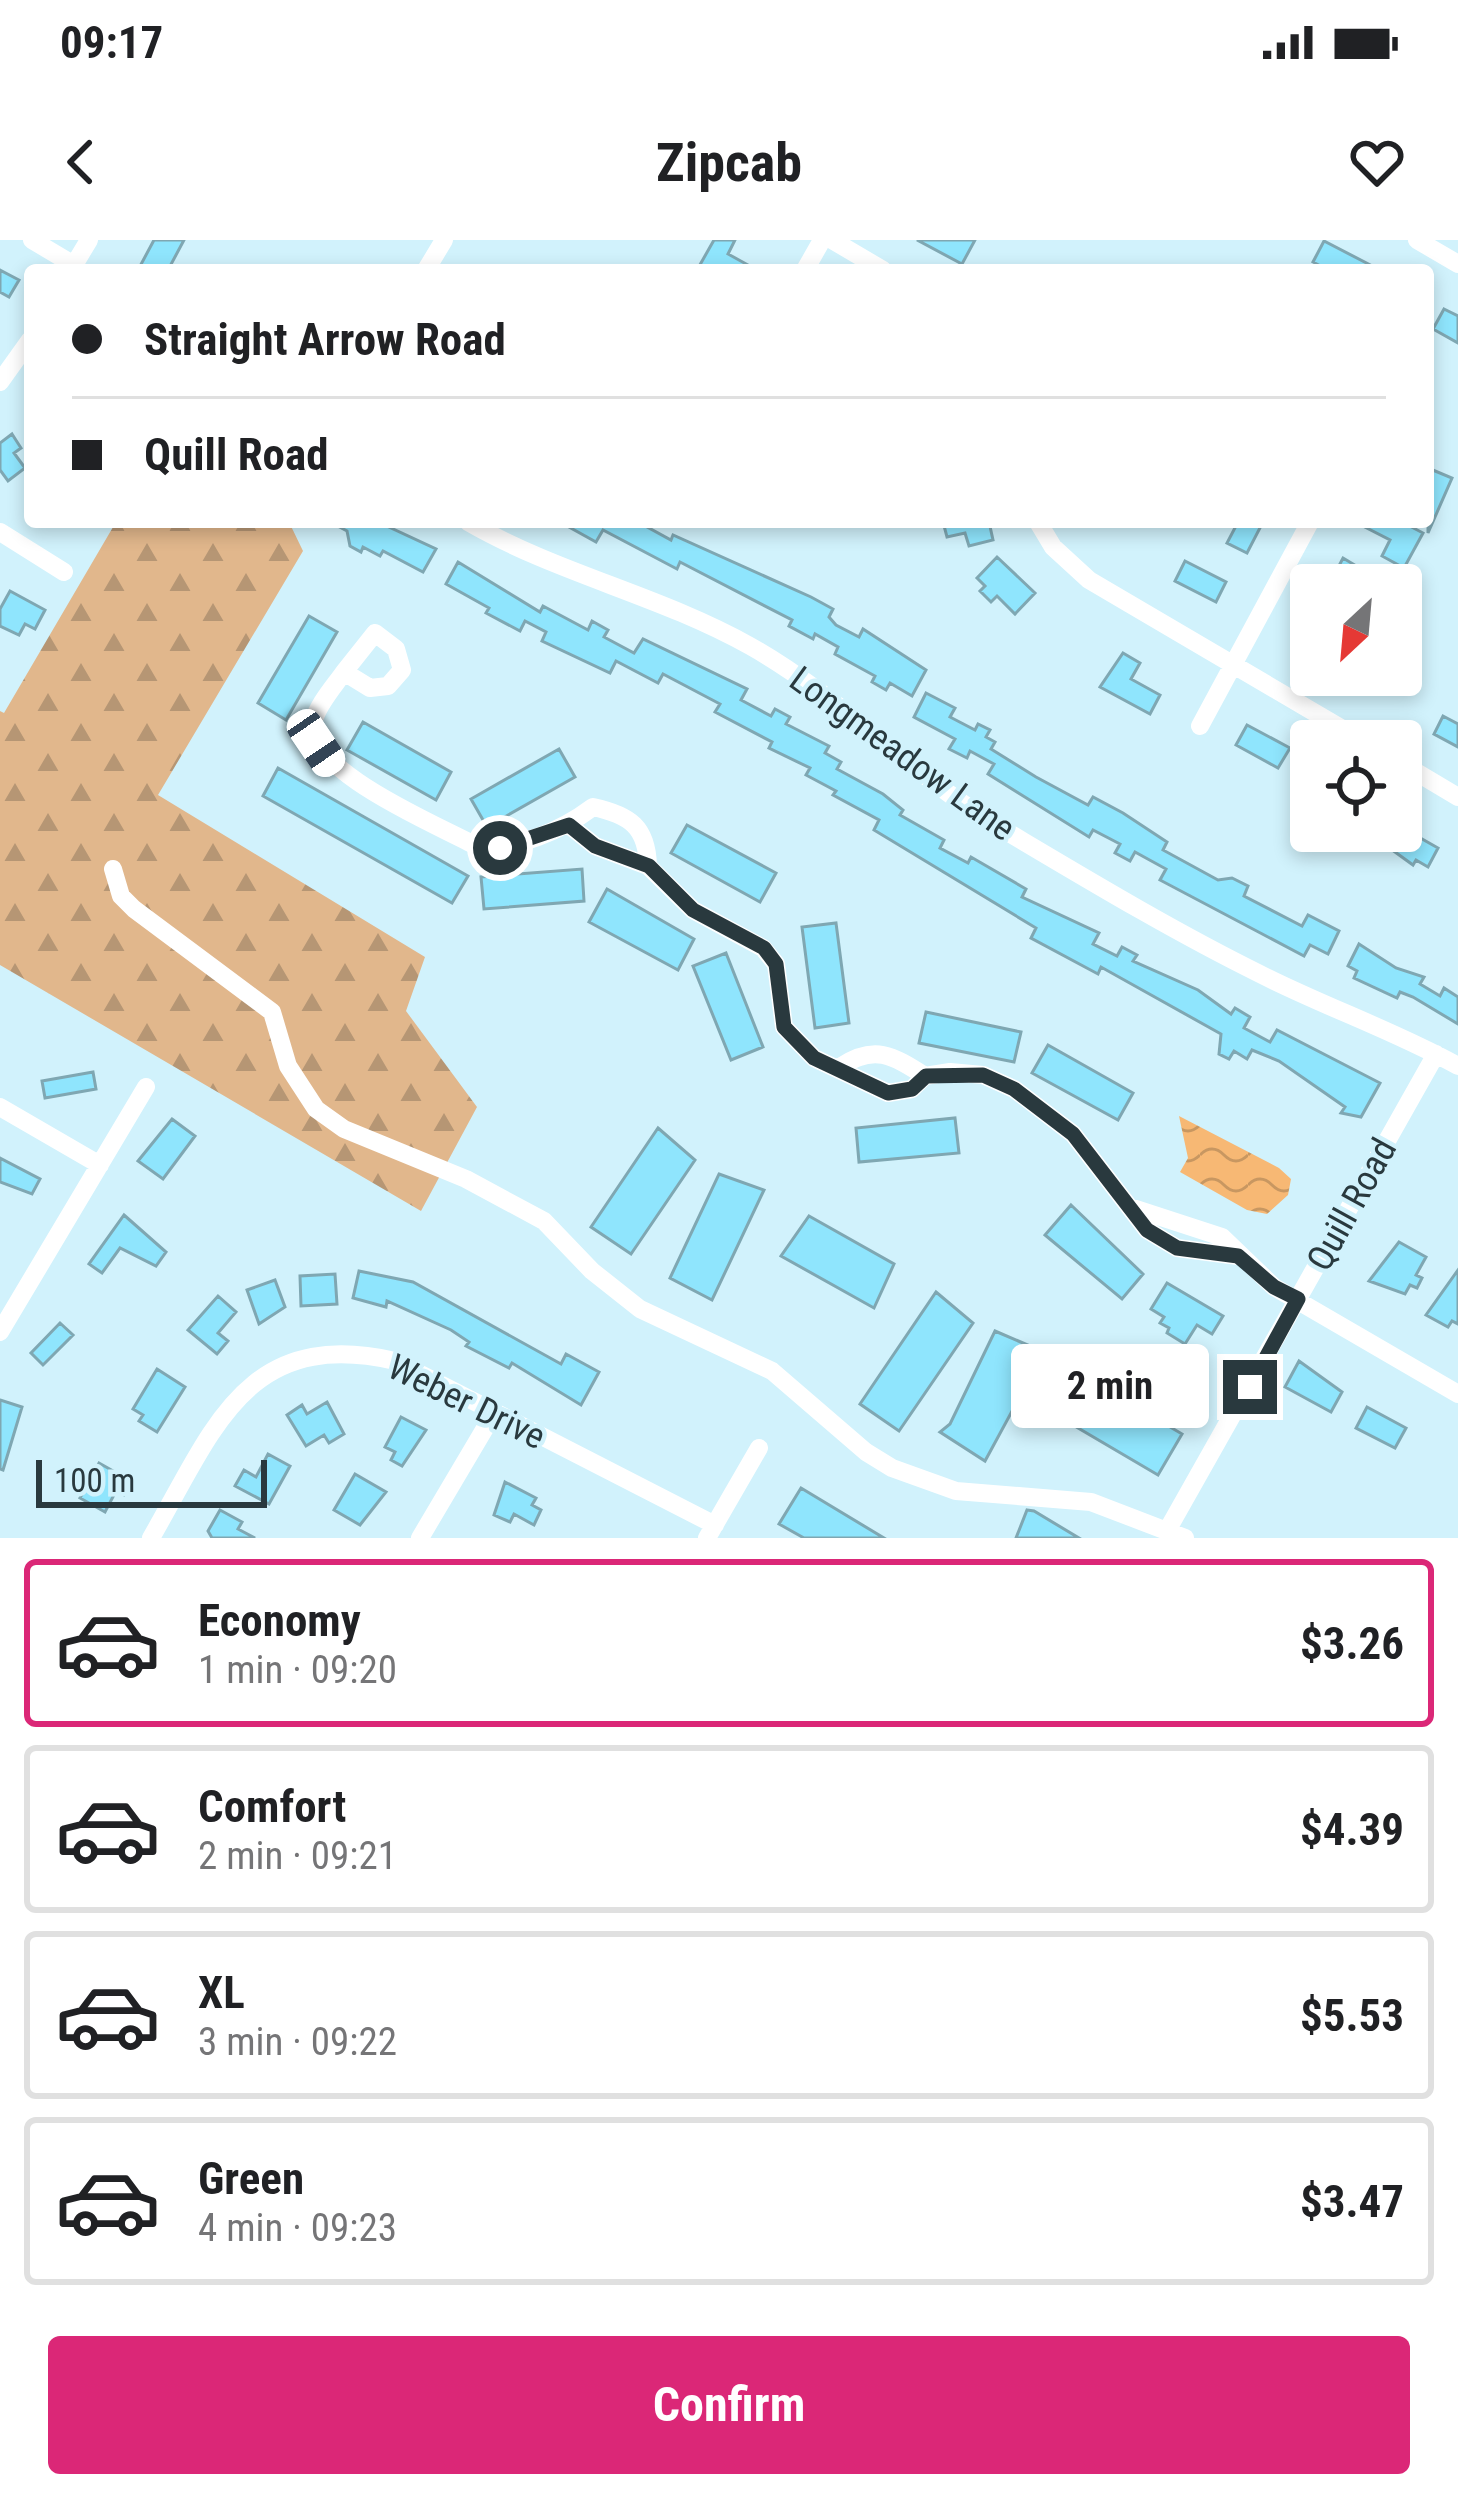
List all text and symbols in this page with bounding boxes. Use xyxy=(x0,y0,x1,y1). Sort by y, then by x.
text: 09:17 xyxy=(60,16,163,69)
icon: back xyxy=(48,129,114,195)
icon: heart xyxy=(1344,129,1410,195)
text: Zipcab xyxy=(656,131,802,194)
text: Straight Arrow Road xyxy=(144,313,506,366)
text: Quill Road xyxy=(144,428,328,481)
north arrow xyxy=(1290,564,1422,696)
map controls xyxy=(1290,564,1422,852)
street label: Longmeadow Lane xyxy=(782,658,1023,850)
car xyxy=(281,703,351,783)
button: locate xyxy=(1290,720,1422,852)
route start xyxy=(473,821,527,875)
street label: Quill Road xyxy=(1299,1131,1405,1278)
callout: 2 min xyxy=(1010,1345,1208,1429)
street label: Weber Drive xyxy=(381,1346,552,1458)
route end xyxy=(1223,1360,1277,1414)
text: 2 min xyxy=(1067,1363,1153,1409)
scale bar xyxy=(36,1454,267,1507)
text: 100 m xyxy=(54,1461,135,1500)
icon: car xyxy=(54,1589,162,1697)
text: Economy xyxy=(198,1594,361,1647)
text: $3.26 xyxy=(1300,1617,1404,1670)
text: 1 min · 09:20 xyxy=(198,1647,397,1693)
icon: car xyxy=(54,1775,162,1883)
text: Comfort xyxy=(198,1780,346,1833)
text: $4.39 xyxy=(1300,1803,1404,1856)
text: 2 min · 09:21 xyxy=(198,1833,397,1879)
icon: car xyxy=(54,1961,162,2069)
text: XL xyxy=(198,1966,245,2019)
text: $5.53 xyxy=(1300,1989,1404,2042)
text: 3 min · 09:22 xyxy=(198,2019,397,2065)
icon: car xyxy=(54,2147,162,2255)
text: Green xyxy=(198,2152,304,2205)
text: $3.47 xyxy=(1300,2175,1404,2228)
text: 4 min · 09:23 xyxy=(198,2205,397,2251)
button: Confirm xyxy=(48,2336,1410,2474)

